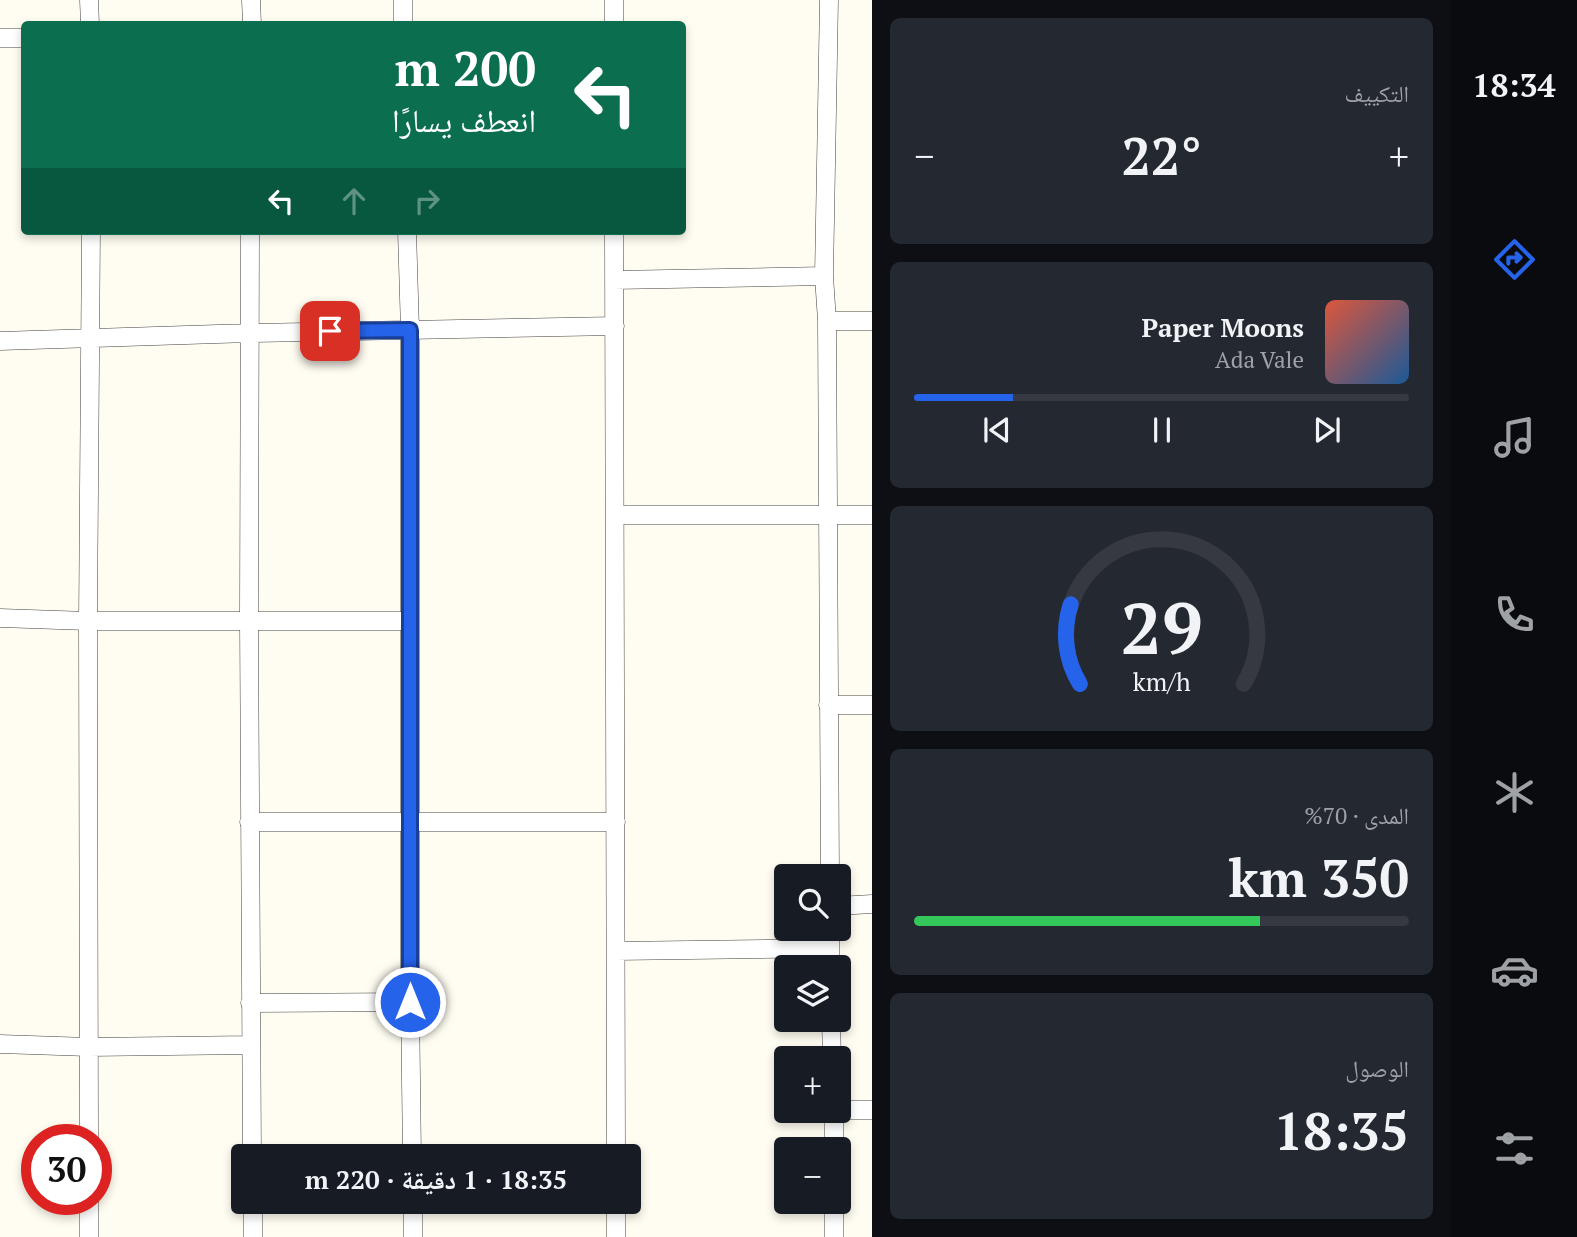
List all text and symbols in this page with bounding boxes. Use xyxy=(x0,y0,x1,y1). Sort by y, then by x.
text: 200 m xyxy=(394,35,536,100)
icon: left xyxy=(560,49,651,140)
text: 18:34 xyxy=(1472,64,1556,106)
text: التكييف xyxy=(1344,78,1409,109)
text: انعطف يسارًا xyxy=(392,99,536,141)
text: 22° xyxy=(1121,121,1202,190)
text: − xyxy=(914,131,934,181)
text: + xyxy=(1389,131,1409,181)
icon: left xyxy=(262,182,300,220)
icon: ahead xyxy=(335,182,373,220)
icon: right xyxy=(408,182,446,220)
icon: directions xyxy=(1490,235,1539,284)
pin xyxy=(300,301,360,361)
text: Paper Moons xyxy=(1141,310,1304,344)
icon: arrive xyxy=(311,312,349,350)
text: Ada Vale xyxy=(1215,344,1304,375)
icon: previous xyxy=(978,411,1016,449)
icon: pause xyxy=(1143,411,1181,449)
icon: next xyxy=(1308,411,1346,449)
icon: music xyxy=(1490,413,1539,462)
text: 29 xyxy=(1120,579,1203,676)
icon: phone xyxy=(1490,590,1539,639)
text: km/h xyxy=(1133,665,1191,698)
icon: climate xyxy=(1490,768,1539,817)
text: المدى · 70% xyxy=(1304,800,1409,831)
text: 350 km xyxy=(1228,843,1409,912)
map controls xyxy=(774,864,851,1214)
button: search xyxy=(774,864,851,941)
icon: car xyxy=(1490,946,1539,995)
button: layers xyxy=(774,955,851,1032)
position arrow xyxy=(373,965,447,1039)
button: + xyxy=(774,1046,851,1123)
text: الوصول xyxy=(1345,1053,1409,1084)
text: 18:35 xyxy=(1274,1096,1409,1165)
speed limit sign: 30 xyxy=(21,1124,112,1215)
icon: filters xyxy=(1490,1124,1539,1173)
button: − xyxy=(774,1137,851,1214)
text: 18:35 · 1 دقيقة · 220 m xyxy=(305,1162,567,1196)

